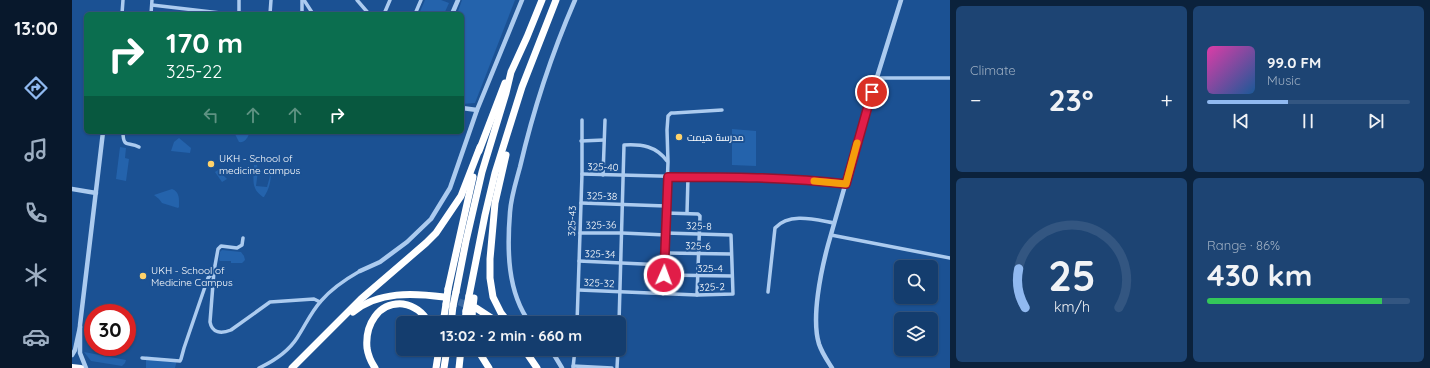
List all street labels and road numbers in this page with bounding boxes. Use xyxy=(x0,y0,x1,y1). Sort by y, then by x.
street label: 325-40 xyxy=(587,160,619,174)
street label: 325-38 xyxy=(586,189,618,203)
street label: 325-43 xyxy=(565,205,579,237)
street label: 325-36 xyxy=(586,218,617,232)
street label: 325-8 xyxy=(686,219,712,233)
street label: 325-6 xyxy=(685,239,711,253)
street label: 325-34 xyxy=(584,247,616,261)
street label: 325-4 xyxy=(697,262,723,275)
street label: 325-32 xyxy=(583,276,615,290)
street label: 325-2 xyxy=(699,280,726,294)

